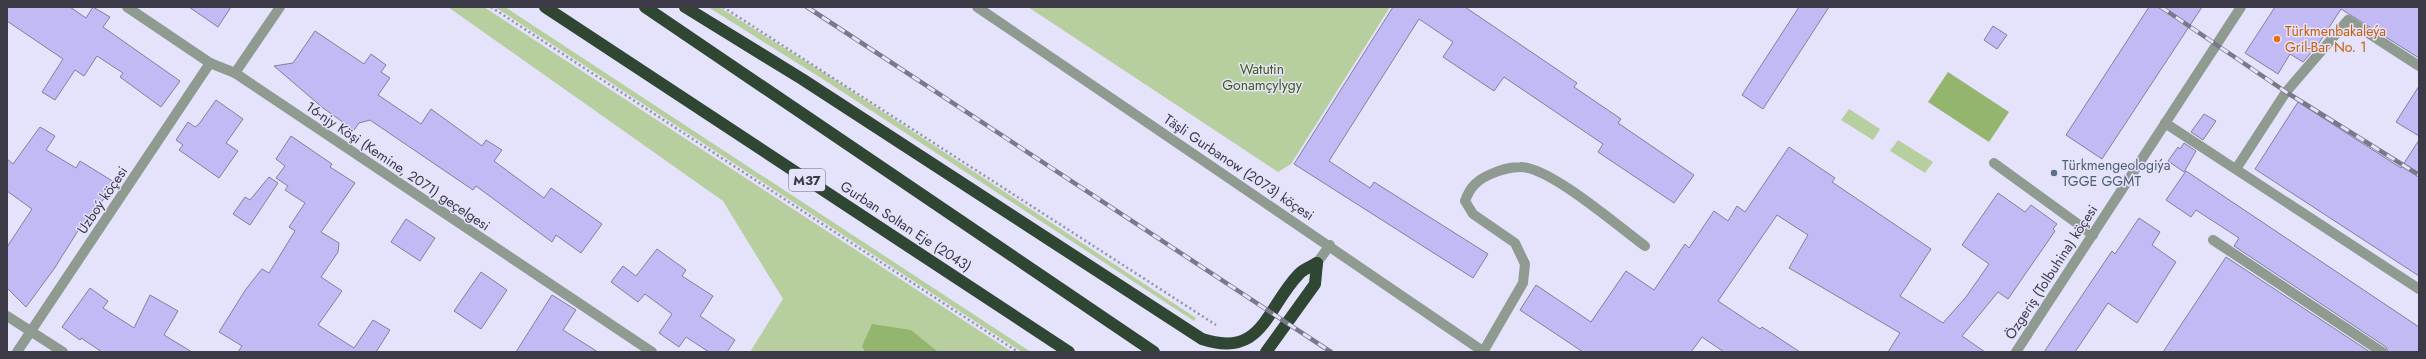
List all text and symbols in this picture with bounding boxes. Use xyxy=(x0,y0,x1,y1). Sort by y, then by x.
place label: Türkmenbakaleýa Gril-Bar No. 1 xyxy=(2285,21,2386,57)
marker: Türkmenbakaleýa Gril-Bar No. 1 xyxy=(2272,34,2282,44)
park label: Watutin Gonamçylygy xyxy=(1222,59,1303,95)
street label: 16-njy Köşi (Kemine, 2071) geçelgesi xyxy=(302,97,494,235)
street label: Täşli Gurbanow (2073) köçesi xyxy=(1160,109,1318,225)
place label: Türkmengeologiýa TGGE GGMT xyxy=(2062,155,2171,191)
street label: Uzboý köçesi xyxy=(72,162,132,238)
marker: Türkmengeologiýa TGGE GGMT xyxy=(2049,168,2059,178)
road number: M37 xyxy=(789,169,825,191)
street label: Gurban Soltan Eje (2043) xyxy=(836,176,976,276)
street label: Özgeriş (Tolbuhina) köçesi xyxy=(2000,201,2102,343)

